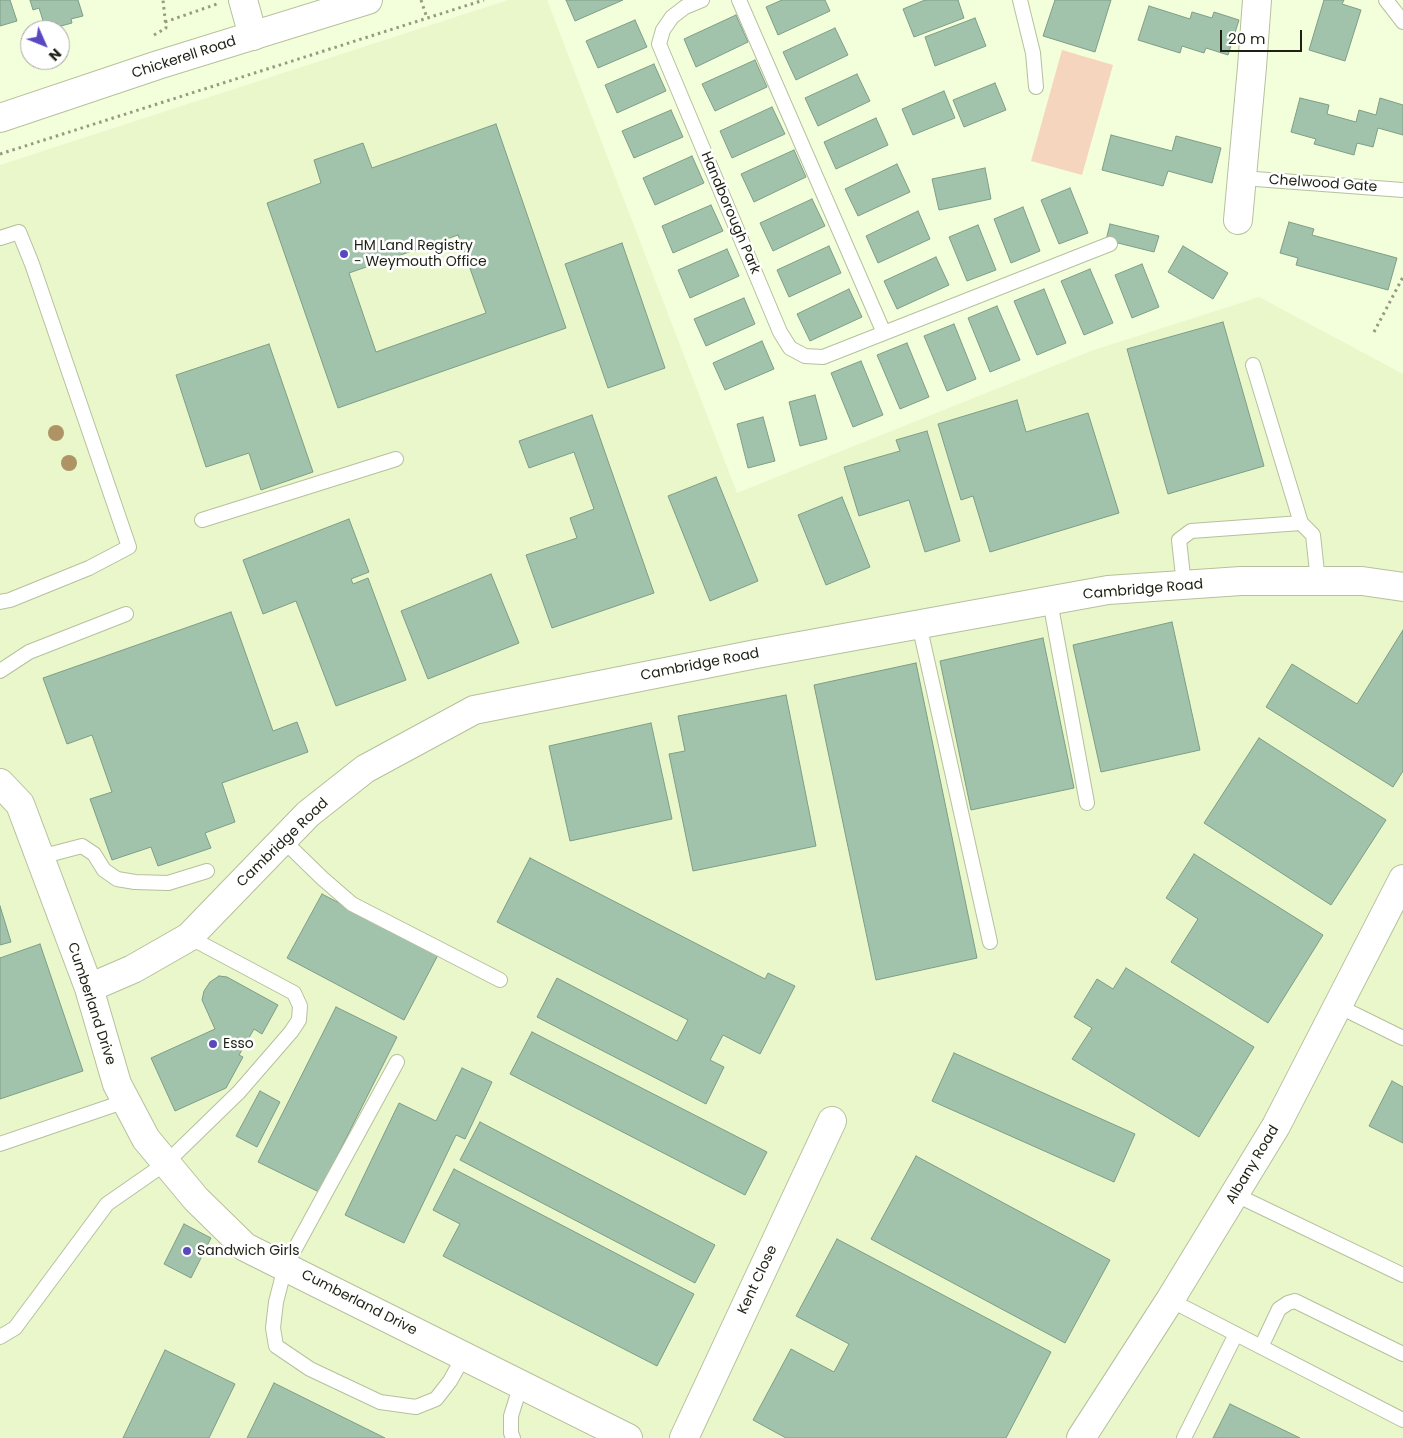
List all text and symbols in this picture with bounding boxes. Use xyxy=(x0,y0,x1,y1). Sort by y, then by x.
north arrow xyxy=(20,20,70,70)
scale bar xyxy=(1223,20,1306,52)
text: 20 m xyxy=(1228,28,1266,49)
street label: Chickerell Road xyxy=(130,33,238,83)
text: N xyxy=(44,44,66,65)
street label: Handborough Park xyxy=(697,149,763,277)
street label: Chelwood Gate xyxy=(1268,172,1378,196)
place label: HM Land Registry - Weymouth Office xyxy=(354,238,487,270)
marker: HM Land Registry - Weymouth Office xyxy=(338,248,350,260)
street label: Cambridge Road xyxy=(1082,576,1204,604)
street label: Cambridge Road xyxy=(639,645,761,685)
street label: Cambridge Road xyxy=(234,795,332,891)
street label: Cumberland Drive xyxy=(63,941,119,1067)
place label: Esso xyxy=(223,1036,254,1052)
marker: Esso xyxy=(207,1038,219,1050)
street label: Albany Road xyxy=(1223,1123,1283,1207)
place label: Sandwich Girls xyxy=(197,1243,300,1259)
street label: Kent Close xyxy=(735,1243,781,1317)
marker: Sandwich Girls xyxy=(181,1245,193,1257)
street label: Cumberland Drive xyxy=(298,1267,420,1339)

